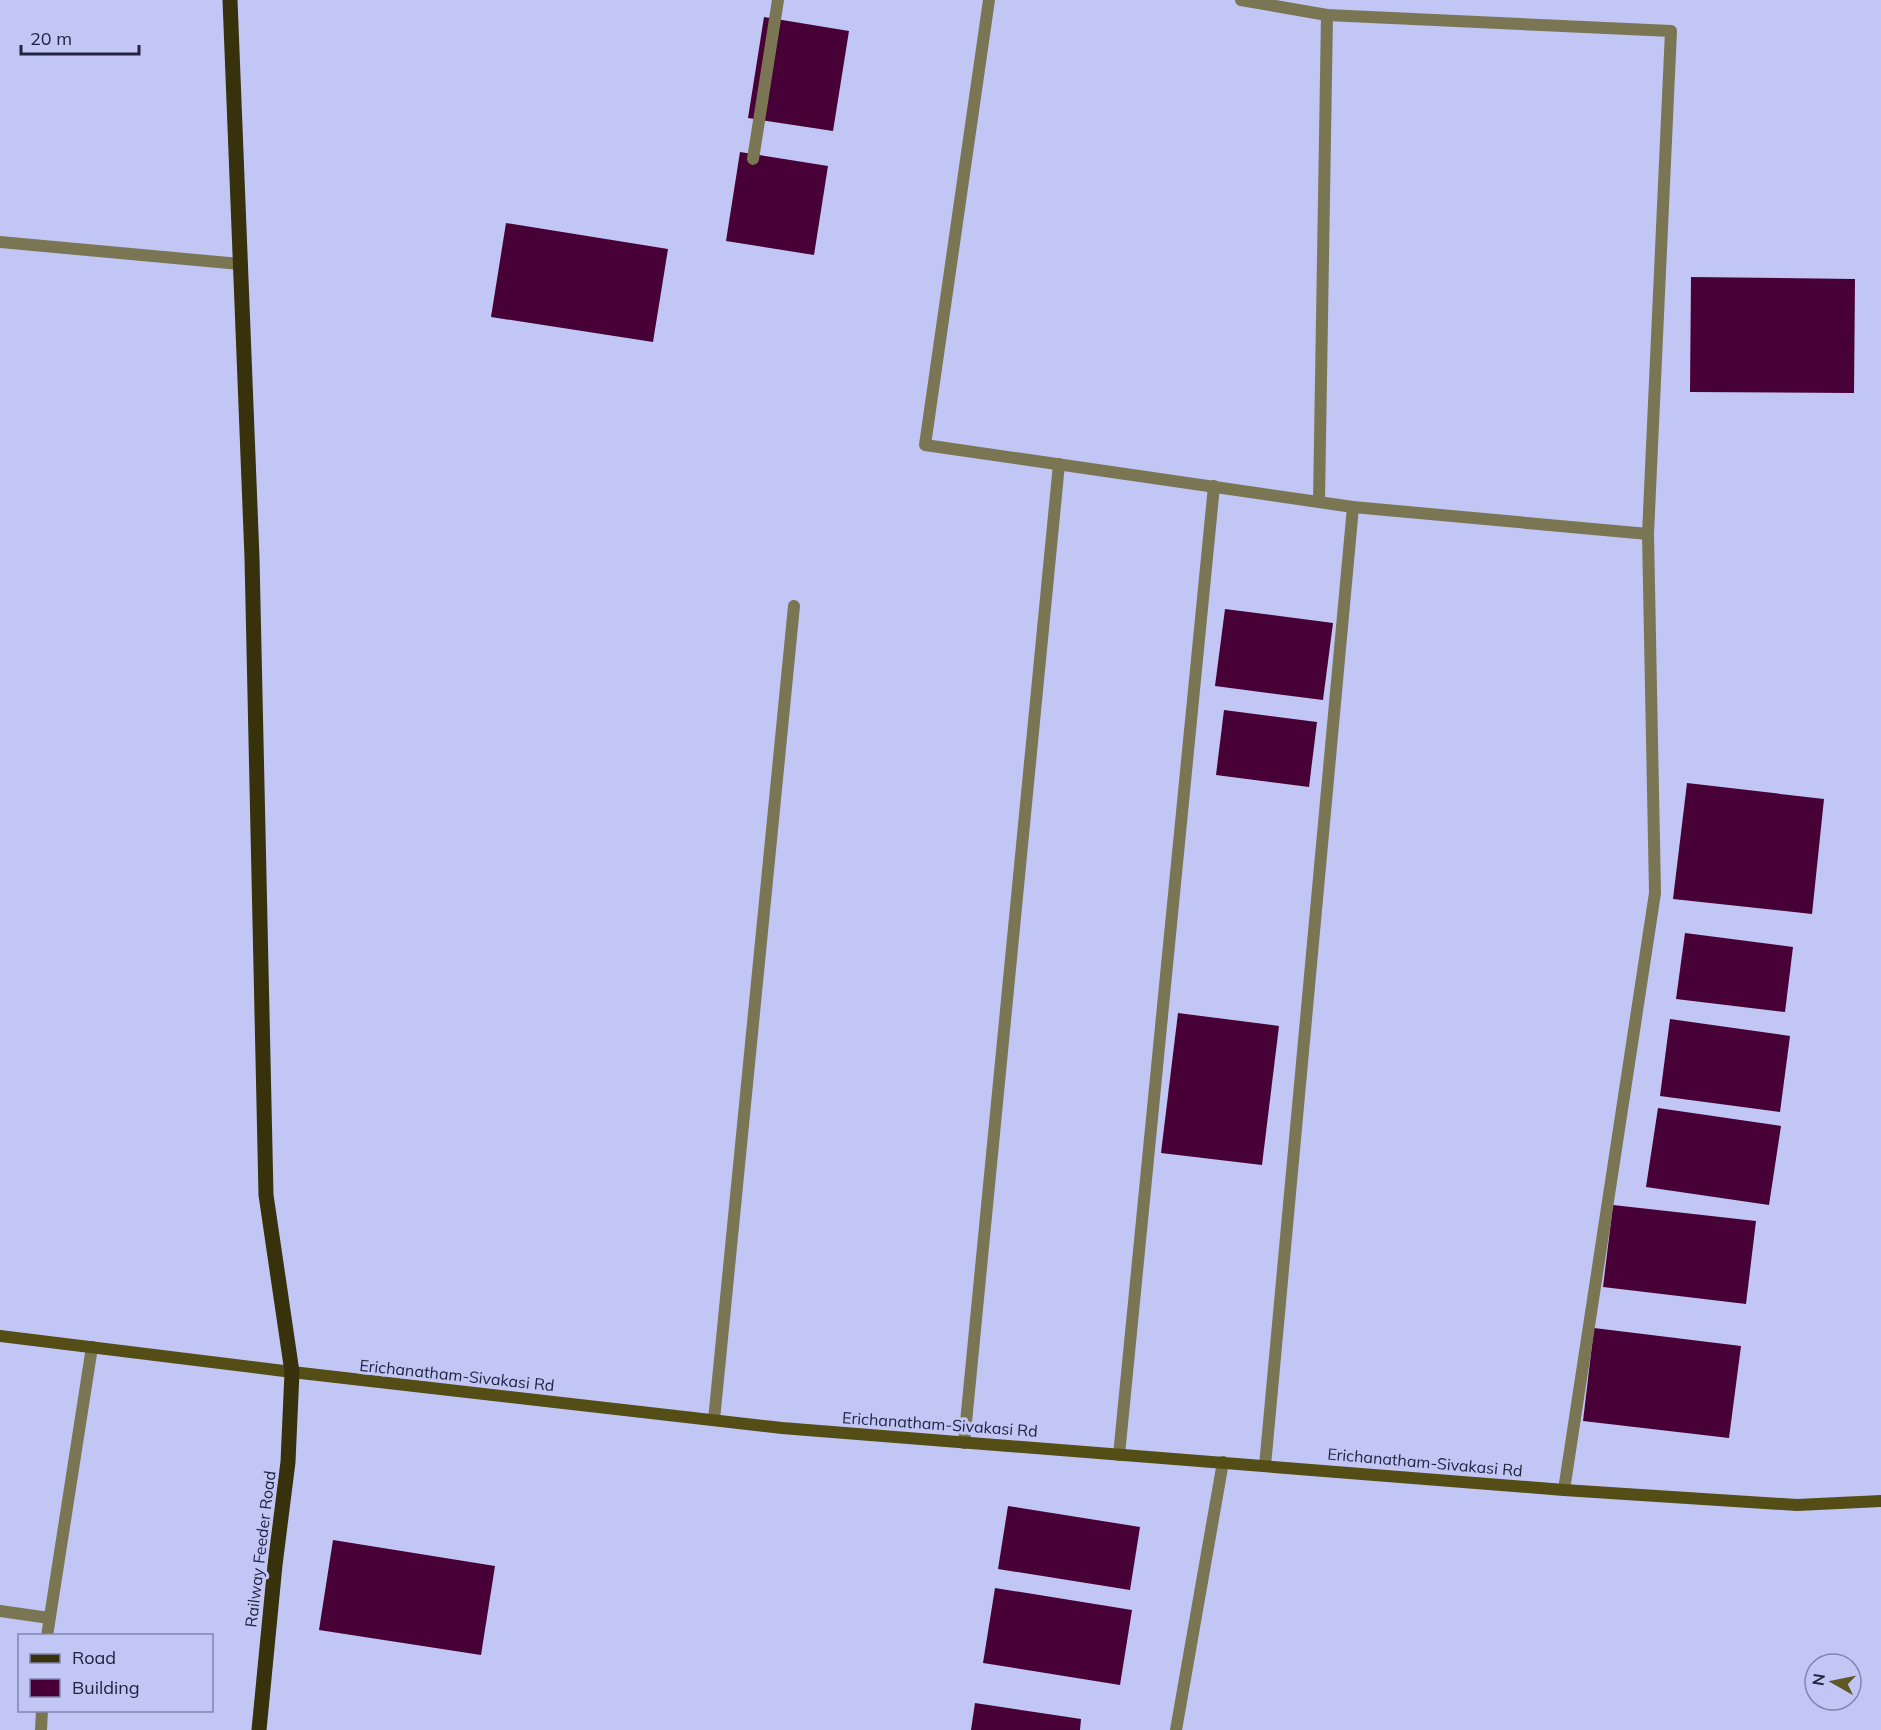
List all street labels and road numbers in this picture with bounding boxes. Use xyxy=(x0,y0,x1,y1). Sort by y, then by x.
street label: Erichanatham-Sivakasi Rd xyxy=(359,1355,555,1395)
street label: Erichanatham-Sivakasi Rd xyxy=(842,1407,1038,1441)
street label: Erichanatham-Sivakasi Rd xyxy=(1327,1443,1523,1481)
street label: Railway Feeder Road xyxy=(240,1469,280,1629)

